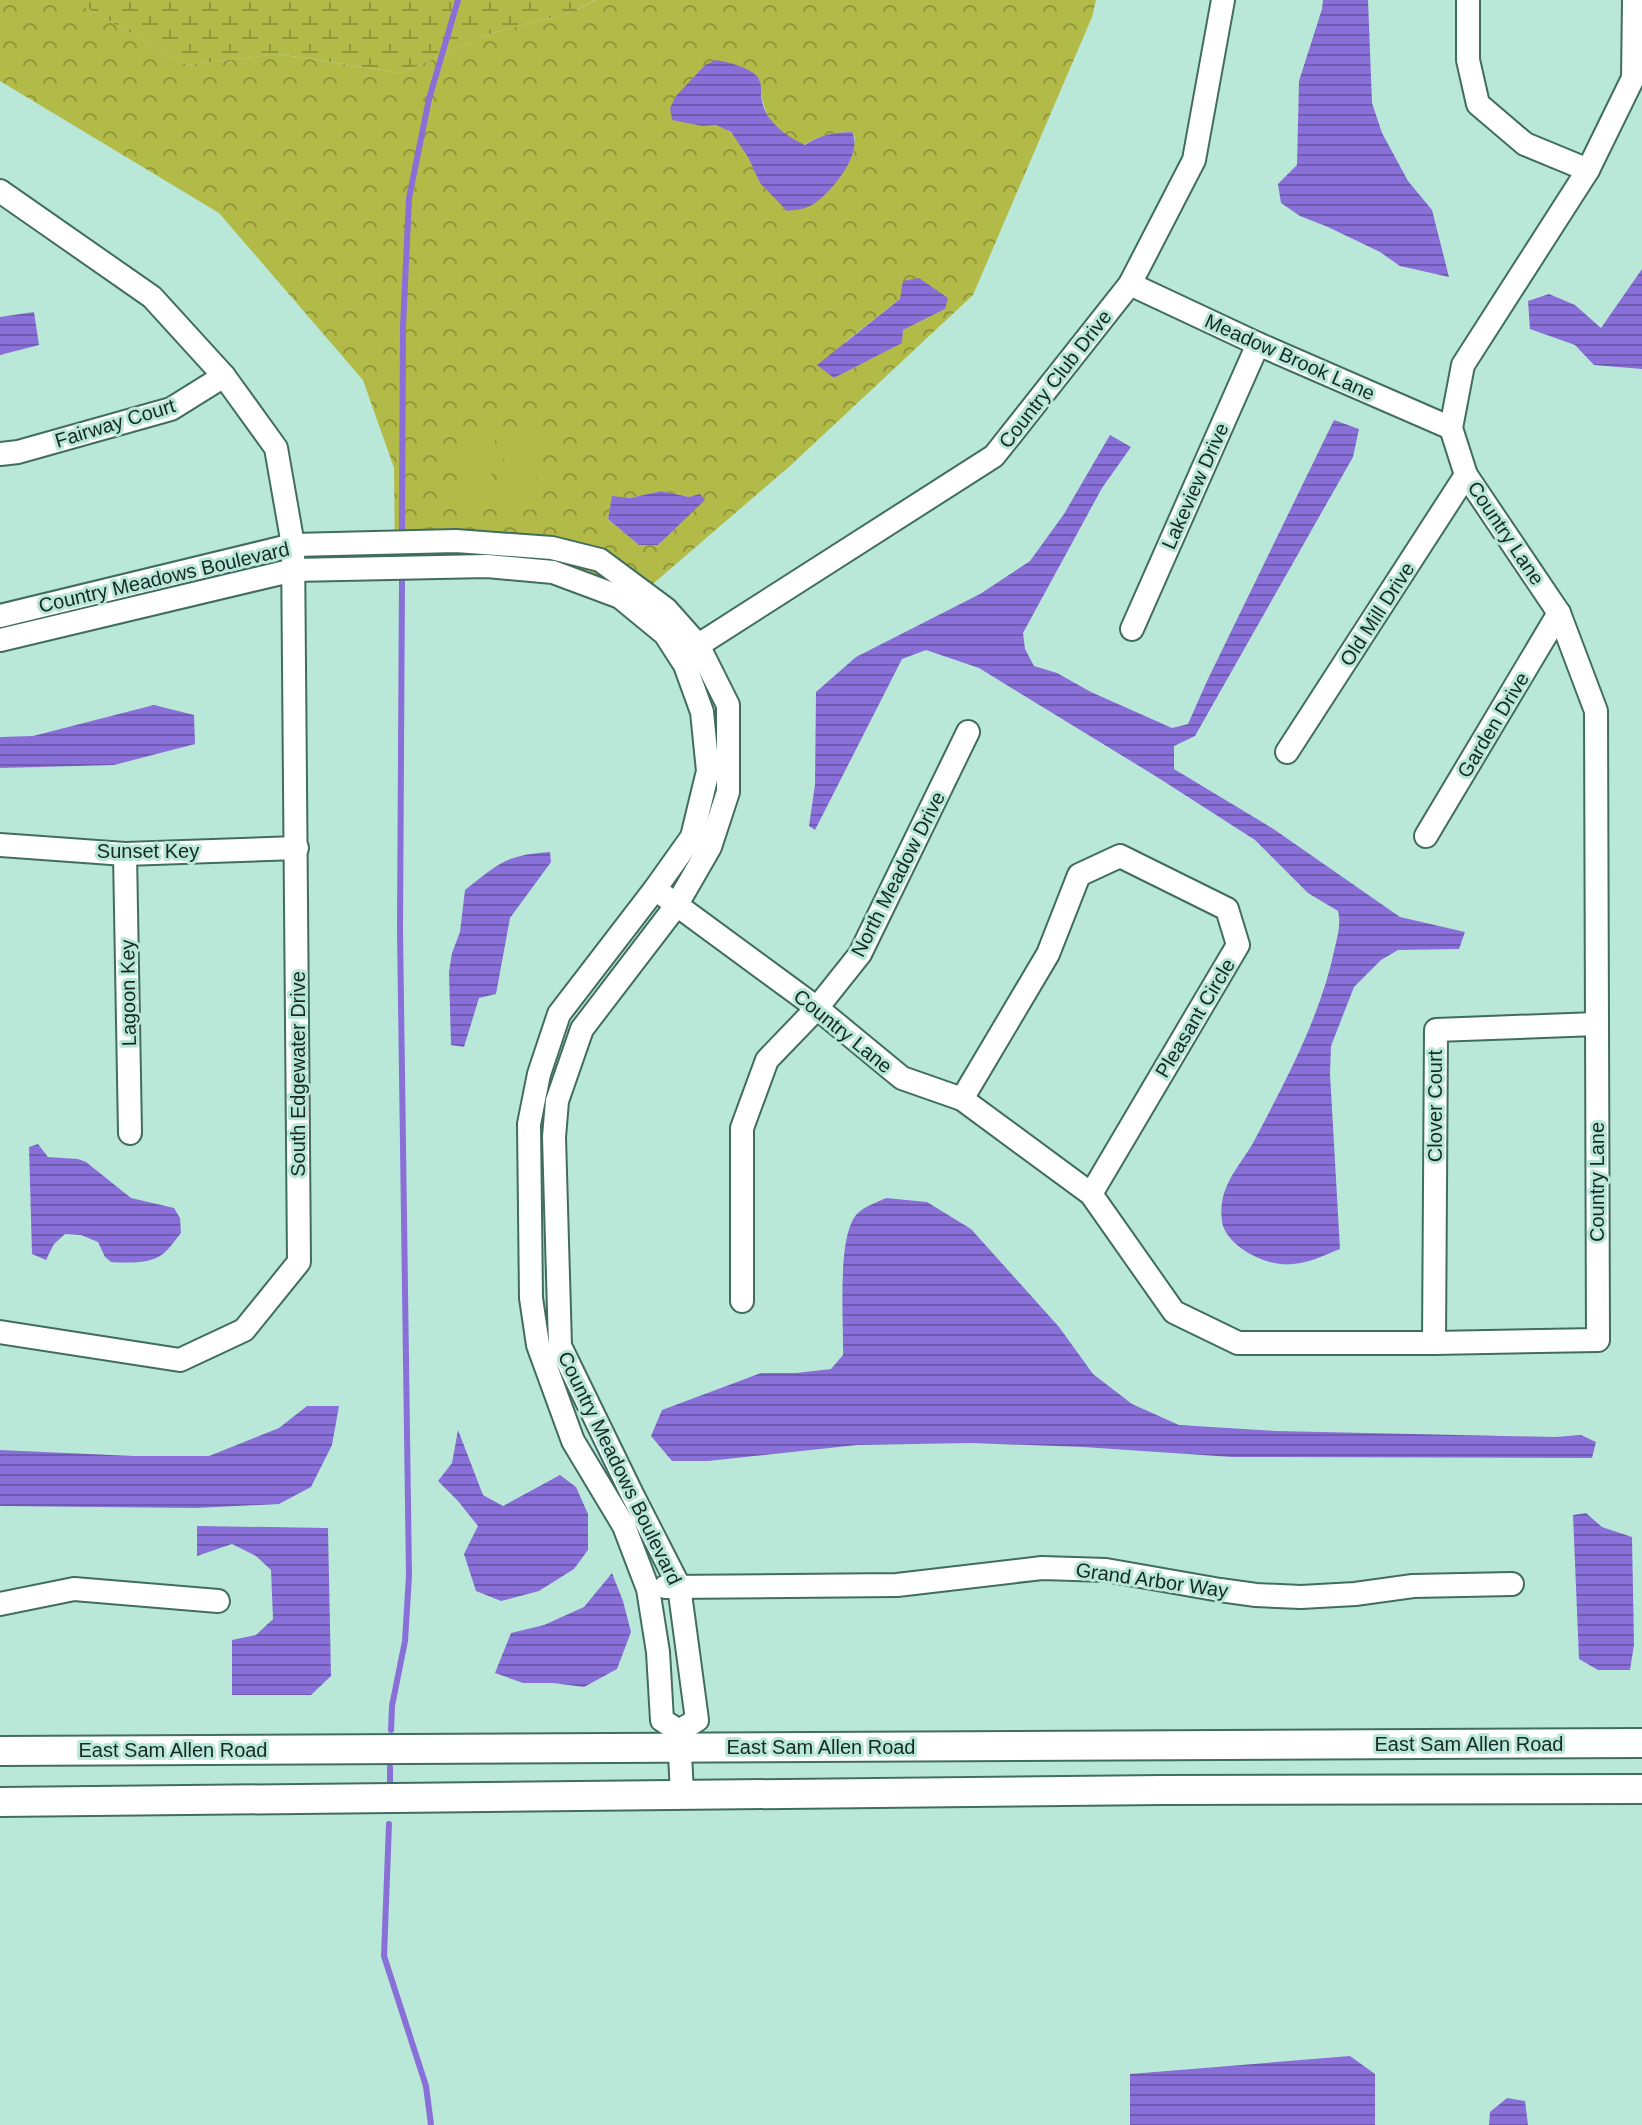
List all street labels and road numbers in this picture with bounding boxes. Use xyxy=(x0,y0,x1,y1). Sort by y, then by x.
street label: Country Club Drive xyxy=(994,306,1116,452)
street label: Meadow Brook Lane xyxy=(1202,310,1378,404)
street label: Fairway Court xyxy=(52,394,178,452)
street label: Lakeview Drive xyxy=(1157,420,1233,552)
street label: Country Lane xyxy=(1463,477,1549,589)
street label: Country Meadows Boulevard xyxy=(36,537,292,617)
street label: Old Mill Drive xyxy=(1335,558,1419,670)
street label: Garden Drive xyxy=(1453,668,1533,782)
street label: North Meadow Drive xyxy=(847,788,949,960)
street label: Sunset Key xyxy=(97,840,199,862)
street label: Lagoon Key xyxy=(116,939,140,1047)
street label: Pleasant Circle xyxy=(1151,955,1239,1081)
street label: South Edgewater Drive xyxy=(287,971,309,1177)
street label: Country Lane xyxy=(789,985,897,1077)
street label: Clover Court xyxy=(1424,1049,1446,1162)
street label: Country Lane xyxy=(1586,1122,1608,1242)
street label: Country Meadows Boulevard xyxy=(554,1348,686,1588)
street label: Grand Arbor Way xyxy=(1074,1558,1230,1602)
street label: East Sam Allen Road xyxy=(1375,1733,1564,1755)
street label: East Sam Allen Road xyxy=(727,1736,916,1758)
street label: East Sam Allen Road xyxy=(79,1739,268,1761)

